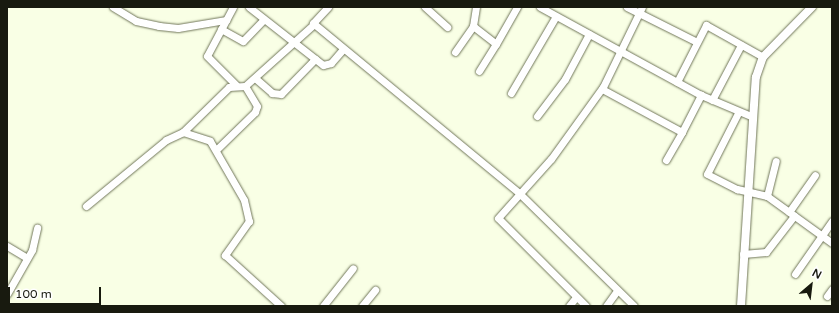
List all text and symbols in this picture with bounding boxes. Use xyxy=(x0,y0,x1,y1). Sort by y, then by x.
north arrow xyxy=(791,265,831,305)
text: N xyxy=(810,266,824,282)
scale bar xyxy=(10,279,103,305)
text: 100 m xyxy=(15,287,52,301)

